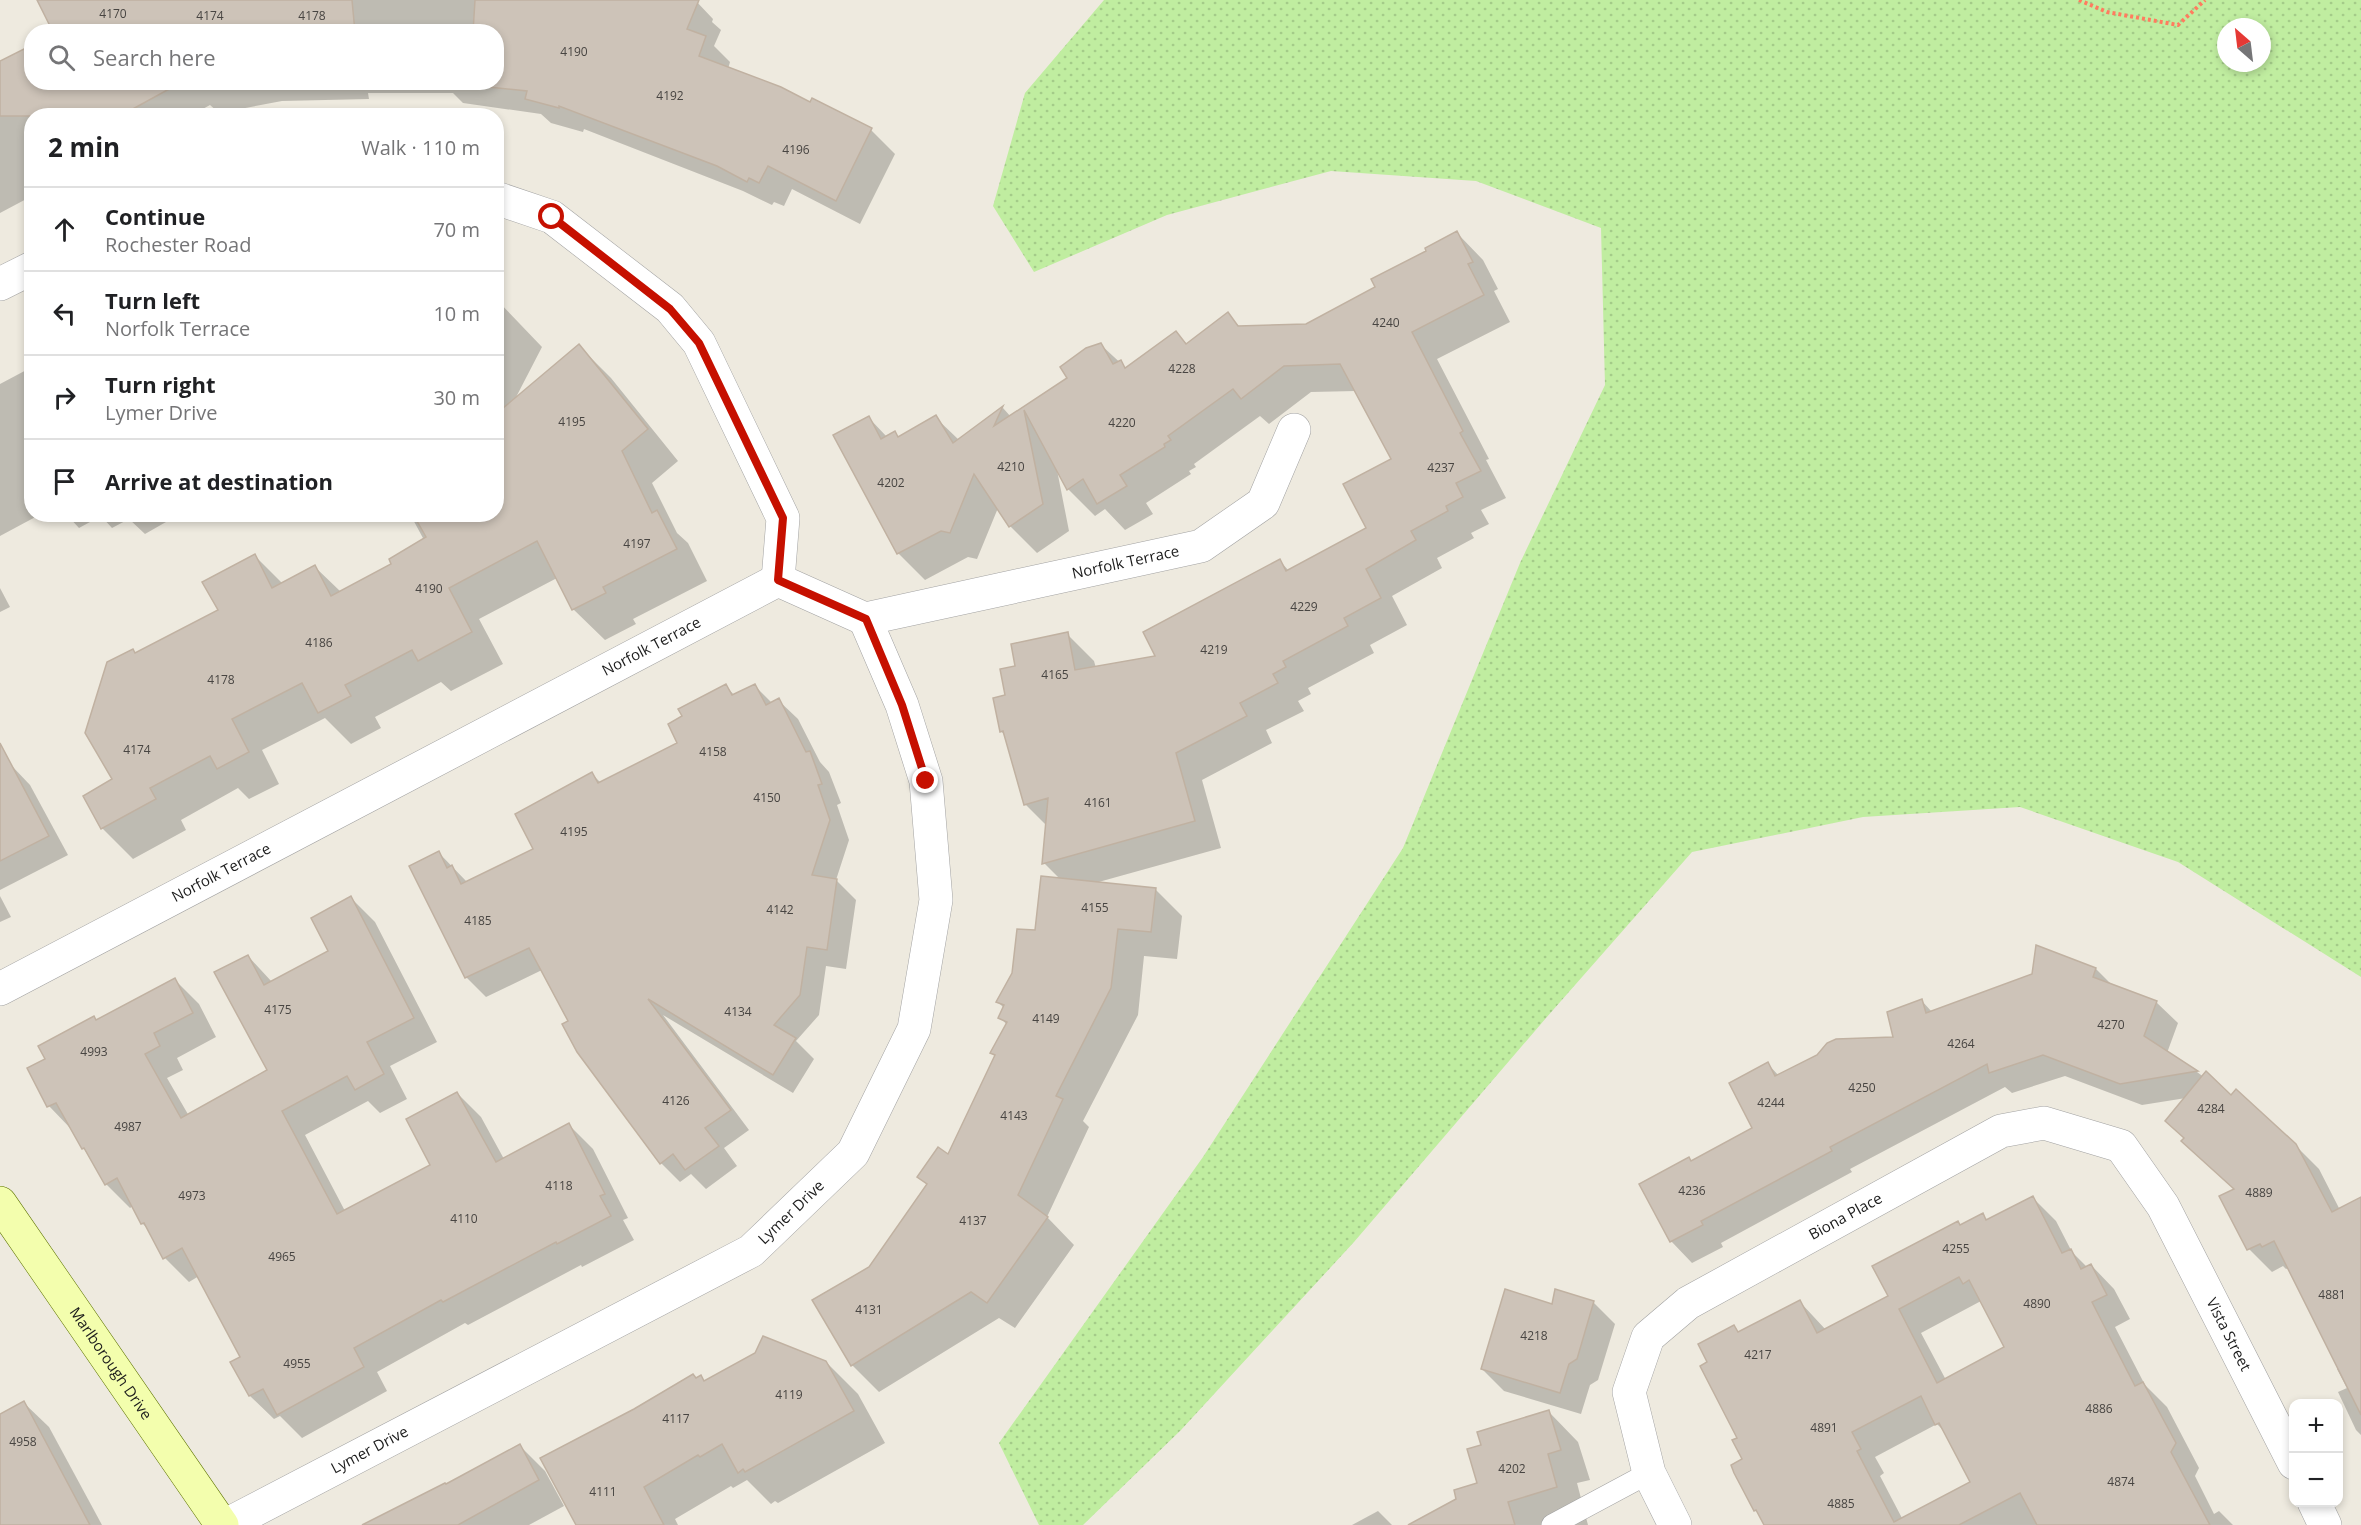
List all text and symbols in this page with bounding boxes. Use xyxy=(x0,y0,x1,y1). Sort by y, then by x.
house number: 4170 xyxy=(99,5,127,22)
house number: 4174 xyxy=(196,7,224,24)
house number: 4178 xyxy=(298,7,326,24)
north arrow xyxy=(2217,18,2271,72)
search box xyxy=(24,24,504,90)
icon: search xyxy=(45,41,78,74)
text: Search here xyxy=(93,42,216,72)
house number: 4190 xyxy=(560,43,588,60)
house number: 4192 xyxy=(656,87,684,104)
text: 2 min xyxy=(48,129,120,165)
text: Walk · 110 m xyxy=(361,134,480,161)
house number: 4196 xyxy=(782,141,810,158)
text: Continue xyxy=(105,201,205,231)
route start xyxy=(538,203,564,229)
icon: ahead xyxy=(48,213,81,246)
text: 70 m xyxy=(433,216,480,243)
text: Rochester Road xyxy=(105,231,251,258)
text: Turn left xyxy=(105,285,200,315)
icon: left xyxy=(48,297,81,330)
text: 10 m xyxy=(433,300,480,327)
house number: 4240 xyxy=(1372,314,1400,331)
text: Norfolk Terrace xyxy=(105,315,250,342)
house number: 4228 xyxy=(1168,360,1196,377)
text: Turn right xyxy=(105,369,216,399)
icon: right xyxy=(48,381,81,414)
text: 30 m xyxy=(433,384,480,411)
text: Lymer Drive xyxy=(105,399,218,426)
house number: 4195 xyxy=(558,413,586,430)
house number: 4220 xyxy=(1108,414,1136,431)
house number: 4210 xyxy=(997,458,1025,475)
house number: 4237 xyxy=(1427,459,1455,476)
icon: arrive xyxy=(48,465,81,498)
text: Arrive at destination xyxy=(105,466,333,496)
house number: 4202 xyxy=(877,474,905,491)
house number: 4197 xyxy=(623,535,651,552)
street label: Norfolk Terrace xyxy=(1070,540,1181,583)
house number: 4190 xyxy=(415,580,443,597)
house number: 4229 xyxy=(1290,598,1318,615)
street label: Norfolk Terrace xyxy=(598,611,704,680)
house number: 4186 xyxy=(305,634,333,651)
house number: 4219 xyxy=(1200,641,1228,658)
house number: 4165 xyxy=(1041,666,1069,683)
house number: 4178 xyxy=(207,671,235,688)
house number: 4174 xyxy=(123,741,151,758)
house number: 4158 xyxy=(699,743,727,760)
route end xyxy=(912,767,938,793)
house number: 4150 xyxy=(753,789,781,806)
house number: 4161 xyxy=(1084,794,1112,811)
house number: 4195 xyxy=(560,823,588,840)
street label: Norfolk Terrace xyxy=(168,838,274,906)
house number: 4155 xyxy=(1081,899,1109,916)
house number: 4142 xyxy=(766,901,794,918)
house number: 4185 xyxy=(464,912,492,929)
house number: 4175 xyxy=(264,1001,292,1018)
house number: 4134 xyxy=(724,1003,752,1020)
house number: 4149 xyxy=(1032,1010,1060,1027)
house number: 4270 xyxy=(2097,1016,2125,1033)
house number: 4264 xyxy=(1947,1035,1975,1052)
house number: 4993 xyxy=(80,1043,108,1060)
house number: 4250 xyxy=(1848,1079,1876,1096)
house number: 4126 xyxy=(662,1092,690,1109)
house number: 4244 xyxy=(1757,1094,1785,1111)
house number: 4284 xyxy=(2197,1100,2225,1117)
house number: 4143 xyxy=(1000,1107,1028,1124)
house number: 4987 xyxy=(114,1118,142,1135)
street label: Lymer Drive xyxy=(753,1175,828,1248)
house number: 4118 xyxy=(545,1177,573,1194)
house number: 4236 xyxy=(1678,1182,1706,1199)
house number: 4889 xyxy=(2245,1184,2273,1201)
house number: 4973 xyxy=(178,1187,206,1204)
street label: Biona Place xyxy=(1805,1187,1885,1244)
house number: 4110 xyxy=(450,1210,478,1227)
house number: 4137 xyxy=(959,1212,987,1229)
house number: 4255 xyxy=(1942,1240,1970,1257)
house number: 4965 xyxy=(268,1248,296,1265)
house number: 4881 xyxy=(2318,1286,2346,1303)
street label: Vista Street xyxy=(2202,1294,2256,1374)
house number: 4890 xyxy=(2023,1295,2051,1312)
house number: 4131 xyxy=(855,1301,883,1318)
street label: Marlborough Drive xyxy=(66,1303,157,1423)
house number: 4218 xyxy=(1520,1327,1548,1344)
house number: 4217 xyxy=(1744,1346,1772,1363)
house number: 4955 xyxy=(283,1355,311,1372)
house number: 4119 xyxy=(775,1386,803,1403)
map controls xyxy=(2289,1399,2343,1507)
button: + xyxy=(2289,1399,2343,1453)
house number: 4886 xyxy=(2085,1400,2113,1417)
house number: 4117 xyxy=(662,1410,690,1427)
house number: 4891 xyxy=(1810,1419,1838,1436)
street label: Lymer Drive xyxy=(327,1421,411,1478)
house number: 4958 xyxy=(9,1433,37,1450)
button: − xyxy=(2289,1453,2343,1507)
house number: 4202 xyxy=(1498,1460,1526,1477)
house number: 4874 xyxy=(2107,1473,2135,1490)
house number: 4111 xyxy=(589,1483,617,1500)
house number: 4885 xyxy=(1827,1495,1855,1512)

